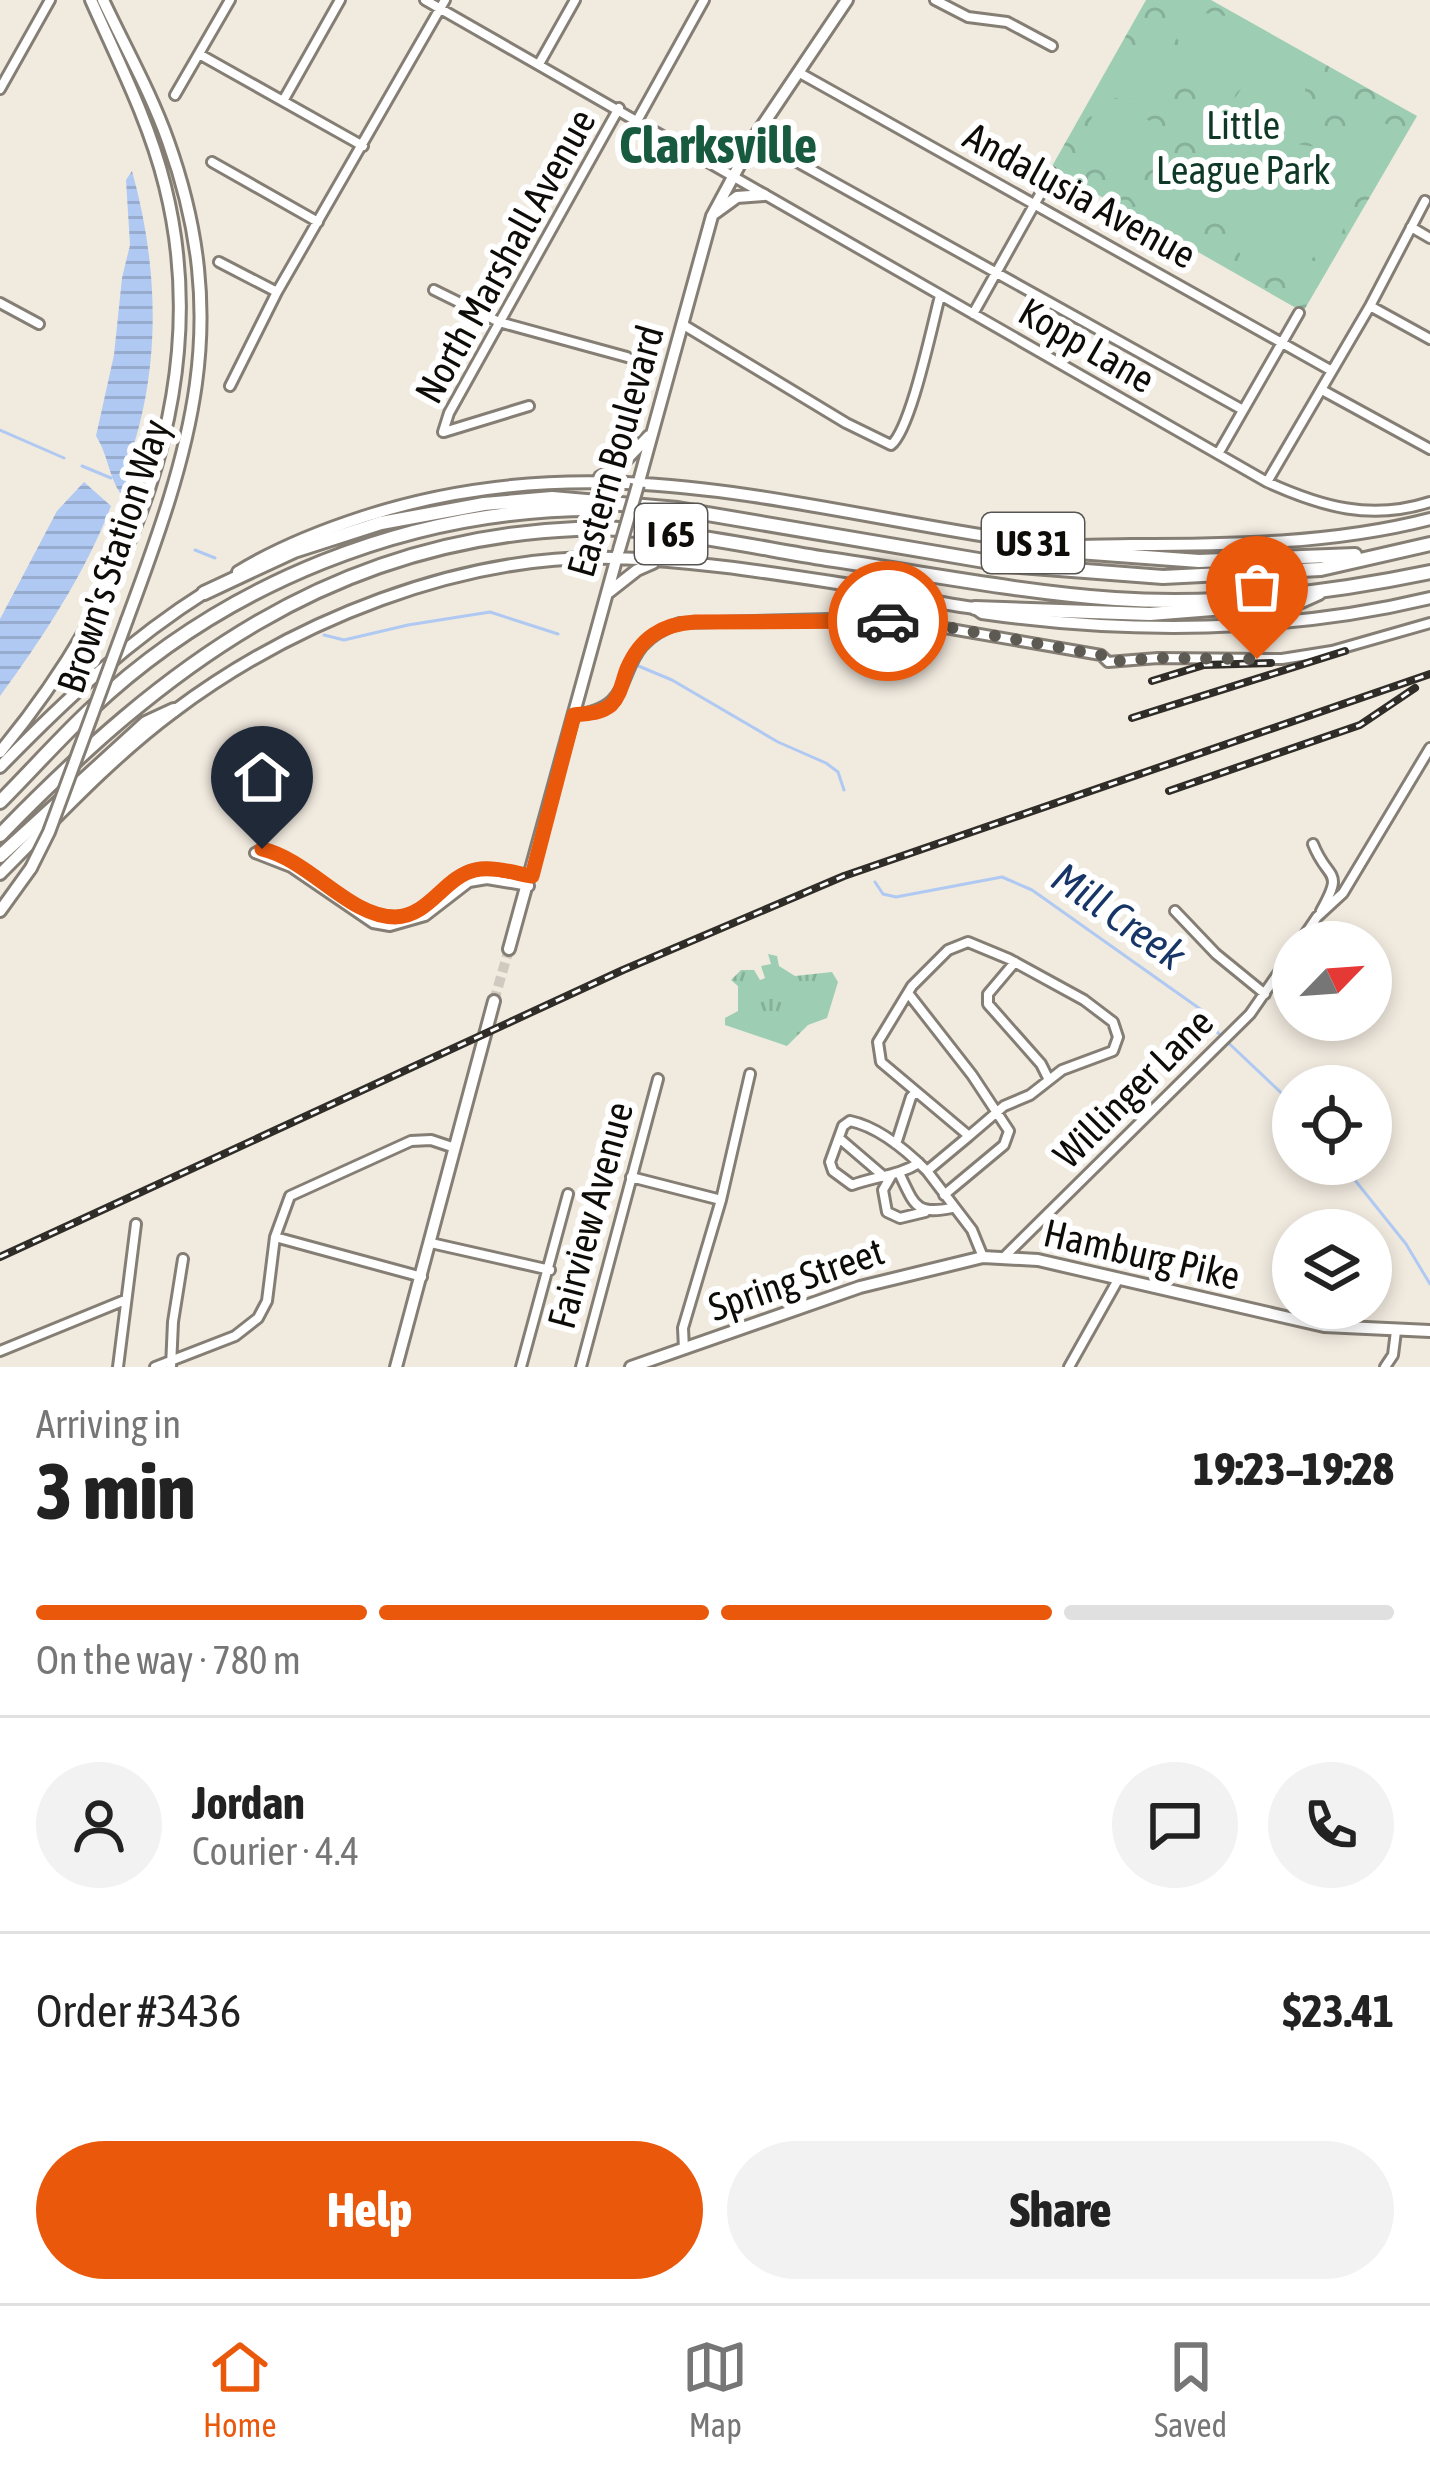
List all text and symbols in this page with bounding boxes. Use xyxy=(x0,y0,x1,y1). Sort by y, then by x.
street label: North Marshall Avenue xyxy=(406,102,604,410)
park label: Little League Park xyxy=(1156,103,1330,192)
street label: Andalusia Avenue xyxy=(957,113,1203,277)
district label: Clarksville xyxy=(619,115,817,174)
street label: Kopp Lane xyxy=(1012,289,1162,401)
street label: Eastern Boulevard xyxy=(558,320,672,582)
street label: Brown's Station Way xyxy=(48,414,178,698)
road number: I 65 xyxy=(635,504,707,564)
road number: US 31 xyxy=(982,513,1084,573)
pin xyxy=(1206,536,1308,659)
icon: bag xyxy=(1224,554,1290,620)
courier xyxy=(828,561,948,681)
icon: car xyxy=(855,588,921,654)
pin xyxy=(211,726,313,849)
icon: home xyxy=(229,744,295,810)
water label: Mill Creek xyxy=(1043,853,1195,979)
north arrow xyxy=(1272,921,1392,1041)
map controls xyxy=(1272,921,1392,1329)
street label: Willinger Lane xyxy=(1045,1000,1221,1176)
button: locate xyxy=(1272,1065,1392,1185)
street label: Fairview Avenue xyxy=(539,1097,641,1333)
button: layers xyxy=(1272,1209,1392,1329)
street label: Hamburg Pike xyxy=(1040,1210,1244,1298)
street label: Spring Street xyxy=(703,1229,889,1329)
text: Arriving in xyxy=(36,1402,181,1446)
text: 19:23–19:28 xyxy=(1193,1443,1394,1495)
text: 3 min xyxy=(36,1446,195,1536)
text: On the way · 780 m xyxy=(36,1638,301,1682)
button: person xyxy=(36,1762,162,1888)
button: chat xyxy=(1112,1762,1238,1888)
button: phone xyxy=(1268,1762,1394,1888)
text: Jordan xyxy=(192,1777,305,1829)
text: Courier · 4.4 xyxy=(192,1829,359,1873)
text: Order #3436 xyxy=(36,1985,241,2037)
text: $23.41 xyxy=(1282,1985,1394,2037)
button: Help xyxy=(36,2141,703,2279)
button: Share xyxy=(727,2141,1394,2279)
tab: Home xyxy=(203,2334,276,2444)
tab: Map xyxy=(682,2334,748,2444)
tab: Saved xyxy=(1154,2334,1227,2444)

